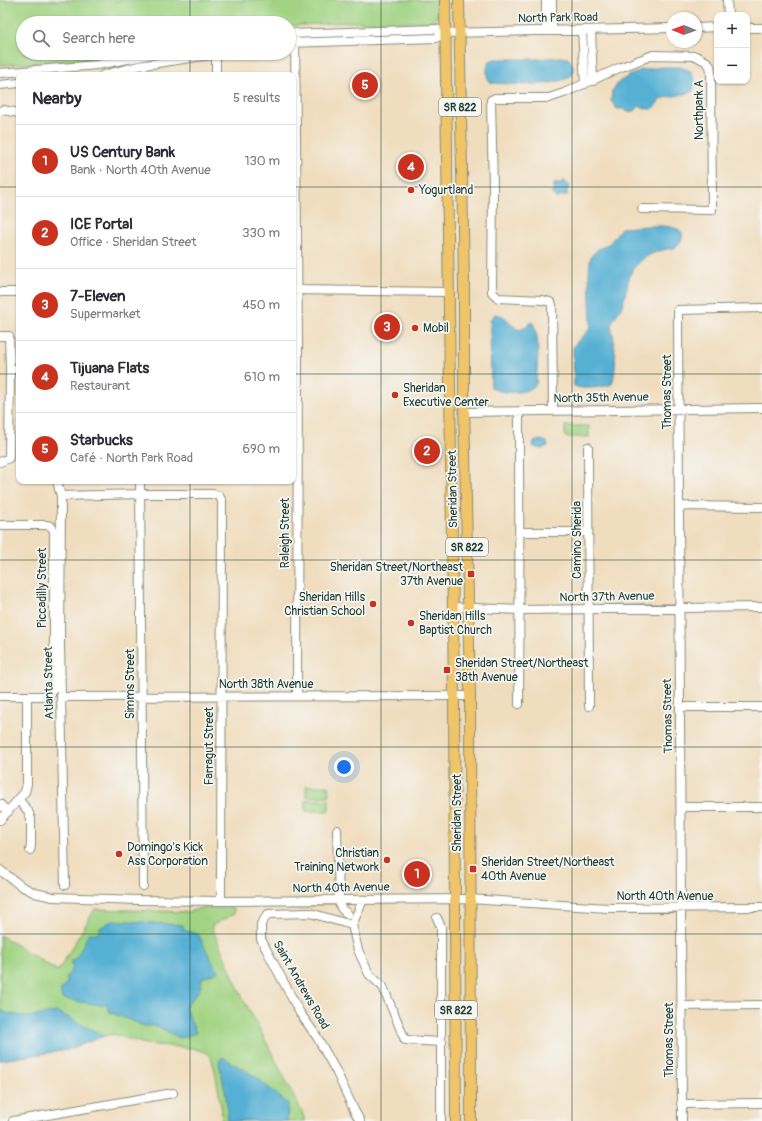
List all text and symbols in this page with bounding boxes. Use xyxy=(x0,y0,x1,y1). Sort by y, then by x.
street label: North Park Road xyxy=(518,10,598,26)
north arrow xyxy=(666,12,702,48)
map controls xyxy=(714,12,750,84)
button: + xyxy=(714,12,750,48)
search box xyxy=(16,16,296,60)
icon: search xyxy=(30,27,52,49)
text: Search here xyxy=(62,29,135,48)
button: − xyxy=(714,48,750,84)
pin: 5 xyxy=(352,70,378,100)
street label: Northpark A xyxy=(692,80,707,140)
text: Nearby xyxy=(32,88,81,109)
text: 5 results xyxy=(233,90,280,106)
road number: SR 822 xyxy=(439,98,481,116)
text: US Century Bank xyxy=(70,143,175,162)
pin: 4 xyxy=(398,152,424,182)
text: 1 xyxy=(42,153,48,169)
text: 130 m xyxy=(244,153,280,169)
text: Bank · North 40th Avenue xyxy=(70,162,211,178)
place label: Yogurtland xyxy=(418,183,473,198)
marker: Yogurtland xyxy=(406,185,416,195)
text: ICE Portal xyxy=(70,215,133,234)
text: 2 xyxy=(41,225,49,241)
text: 330 m xyxy=(242,225,280,241)
text: Office · Sheridan Street xyxy=(70,234,196,250)
text: 7-Eleven xyxy=(70,287,125,306)
text: 3 xyxy=(41,297,49,313)
text: 450 m xyxy=(242,297,280,313)
text: Supermarket xyxy=(70,306,141,322)
pin: 3 xyxy=(374,312,400,342)
place label: Mobil xyxy=(423,321,449,336)
marker: Mobil xyxy=(410,323,420,333)
street label: Thomas Street xyxy=(660,354,675,430)
text: Tijuana Flats xyxy=(70,359,149,378)
text: 4 xyxy=(41,369,49,385)
text: 610 m xyxy=(244,369,280,385)
text: Restaurant xyxy=(70,378,130,394)
place label: Sheridan Executive Center xyxy=(403,381,489,410)
marker: Sheridan Executive Center xyxy=(390,390,400,400)
street label: North 35th Avenue xyxy=(553,390,649,406)
text: Starbucks xyxy=(70,431,133,450)
pin: 2 xyxy=(414,436,440,466)
text: 5 xyxy=(41,441,49,457)
text: 690 m xyxy=(242,441,280,457)
text: Café · North Park Road xyxy=(70,450,193,466)
street label: Sheridan Street xyxy=(445,450,461,528)
street label: Raleigh Street xyxy=(278,498,293,568)
street label: Camino Sherida xyxy=(570,501,585,579)
road number: SR 822 xyxy=(446,538,488,556)
street label: Piccadilly Street xyxy=(35,548,50,628)
place label: Sheridan Street/Northeast 37th Avenue xyxy=(330,560,463,589)
marker: Sheridan Street/Northeast 37th Avenue xyxy=(466,569,476,579)
street label: North 37th Avenue xyxy=(559,589,655,605)
place label: Sheridan Hills Christian School xyxy=(284,590,366,619)
marker: Sheridan Hills Christian School xyxy=(368,599,378,609)
place label: Sheridan Hills Baptist Church xyxy=(419,609,492,638)
marker: Sheridan Hills Baptist Church xyxy=(406,618,416,628)
street label: Atlanta Street xyxy=(41,646,57,720)
street label: Simms Street xyxy=(123,649,138,719)
place label: Sheridan Street/Northeast 38th Avenue xyxy=(455,656,588,685)
marker: Sheridan Street/Northeast 38th Avenue xyxy=(442,665,452,675)
street label: North 38th Avenue xyxy=(219,677,313,692)
street label: Thomas Street xyxy=(660,678,676,754)
street label: Farragut Street xyxy=(202,707,217,785)
your location xyxy=(334,757,354,777)
street label: Sheridan Street xyxy=(450,774,465,852)
place label: Domingo's Kick Ass Corporation xyxy=(127,840,208,869)
place label: Christian Training Network xyxy=(294,846,379,875)
marker: Domingo's Kick Ass Corporation xyxy=(114,849,124,859)
marker: Christian Training Network xyxy=(382,855,392,865)
place label: Sheridan Street/Northeast 40th Avenue xyxy=(481,855,614,884)
pin: 1 xyxy=(404,859,430,889)
marker: Sheridan Street/Northeast 40th Avenue xyxy=(468,864,478,874)
street label: North 40th Avenue xyxy=(292,880,390,896)
street label: North 40th Avenue xyxy=(616,889,714,904)
street label: Saint Andrews Road xyxy=(269,938,333,1032)
road number: SR 822 xyxy=(435,1001,477,1019)
street label: Thomas Street xyxy=(662,1002,677,1078)

